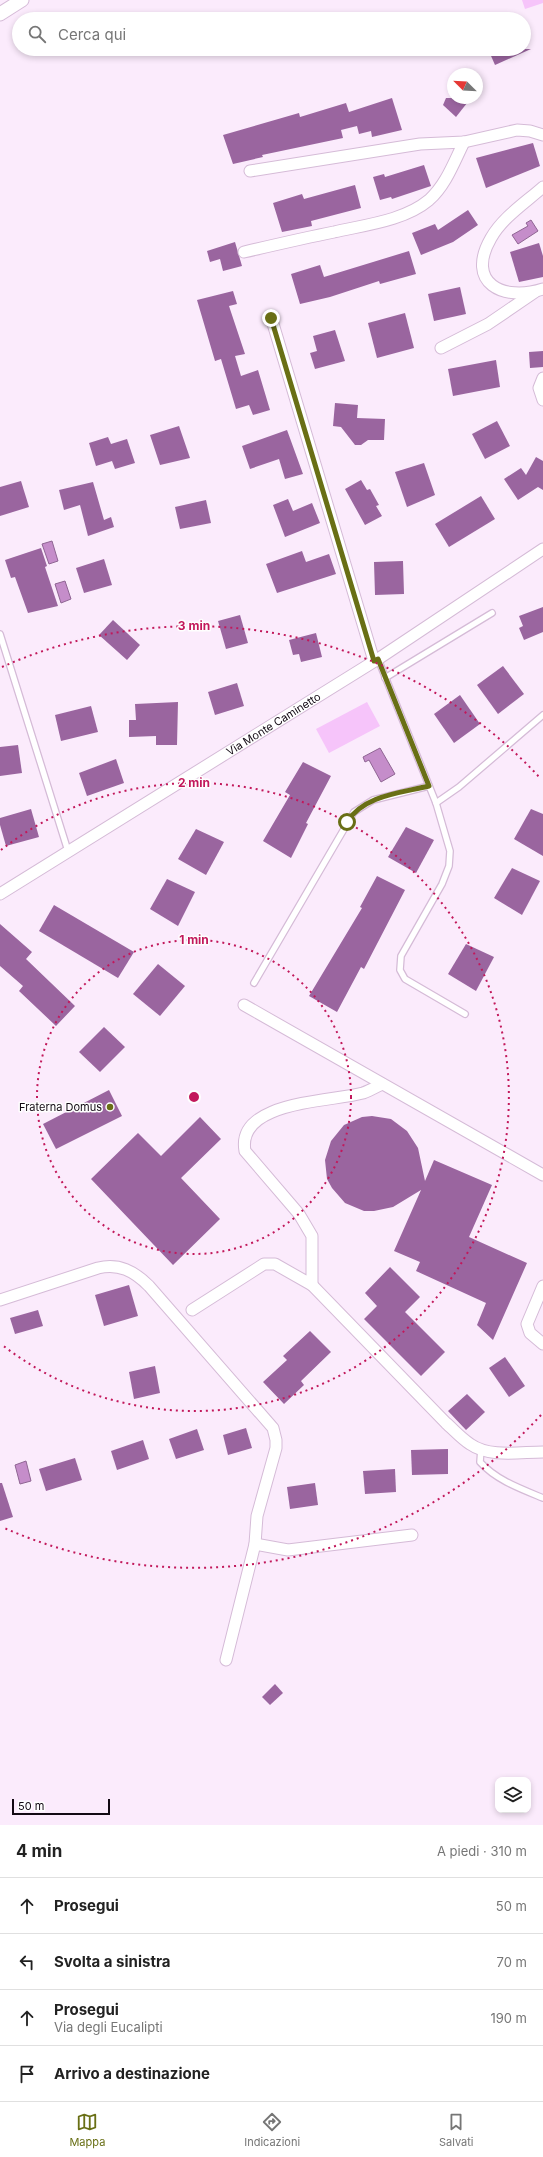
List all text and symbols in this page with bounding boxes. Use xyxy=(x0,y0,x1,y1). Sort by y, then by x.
search box xyxy=(12,12,531,56)
icon: search xyxy=(26,23,48,45)
text: Cerca qui xyxy=(58,25,126,44)
north arrow xyxy=(447,68,483,104)
route end xyxy=(262,309,280,327)
text: 3 min xyxy=(178,618,210,633)
street label: Via Monte Caminetto xyxy=(224,689,324,759)
text: 2 min xyxy=(178,775,210,790)
route start xyxy=(338,813,356,831)
text: 1 min xyxy=(179,932,209,947)
centre of rings xyxy=(187,1090,201,1104)
place label: Fraterna Domus xyxy=(19,1100,102,1114)
marker: Fraterna Domus xyxy=(105,1102,115,1112)
map controls xyxy=(495,1777,531,1813)
button: layers xyxy=(495,1777,531,1813)
scale bar xyxy=(12,1797,110,1816)
text: 50 m xyxy=(18,1799,44,1813)
text: 4 min xyxy=(16,1841,62,1861)
text: A piedi · 310 m xyxy=(437,1843,527,1859)
icon: ahead xyxy=(16,1895,38,1917)
text: Prosegui xyxy=(54,1896,119,1915)
text: 50 m xyxy=(496,1898,527,1914)
icon: left xyxy=(16,1951,38,1973)
text: Svolta a sinistra xyxy=(54,1952,171,1971)
text: 70 m xyxy=(497,1954,527,1970)
text: Prosegui xyxy=(54,2000,119,2019)
icon: ahead xyxy=(16,2007,38,2029)
text: 190 m xyxy=(490,2010,527,2026)
text: Via degli Eucalipti xyxy=(54,2019,163,2035)
icon: arrive xyxy=(16,2063,38,2085)
text: Arrivo a destinazione xyxy=(54,2064,210,2083)
tab: Mappa xyxy=(69,2111,105,2149)
tab: Indicazioni xyxy=(244,2111,300,2149)
tab: Salvati xyxy=(439,2111,474,2149)

